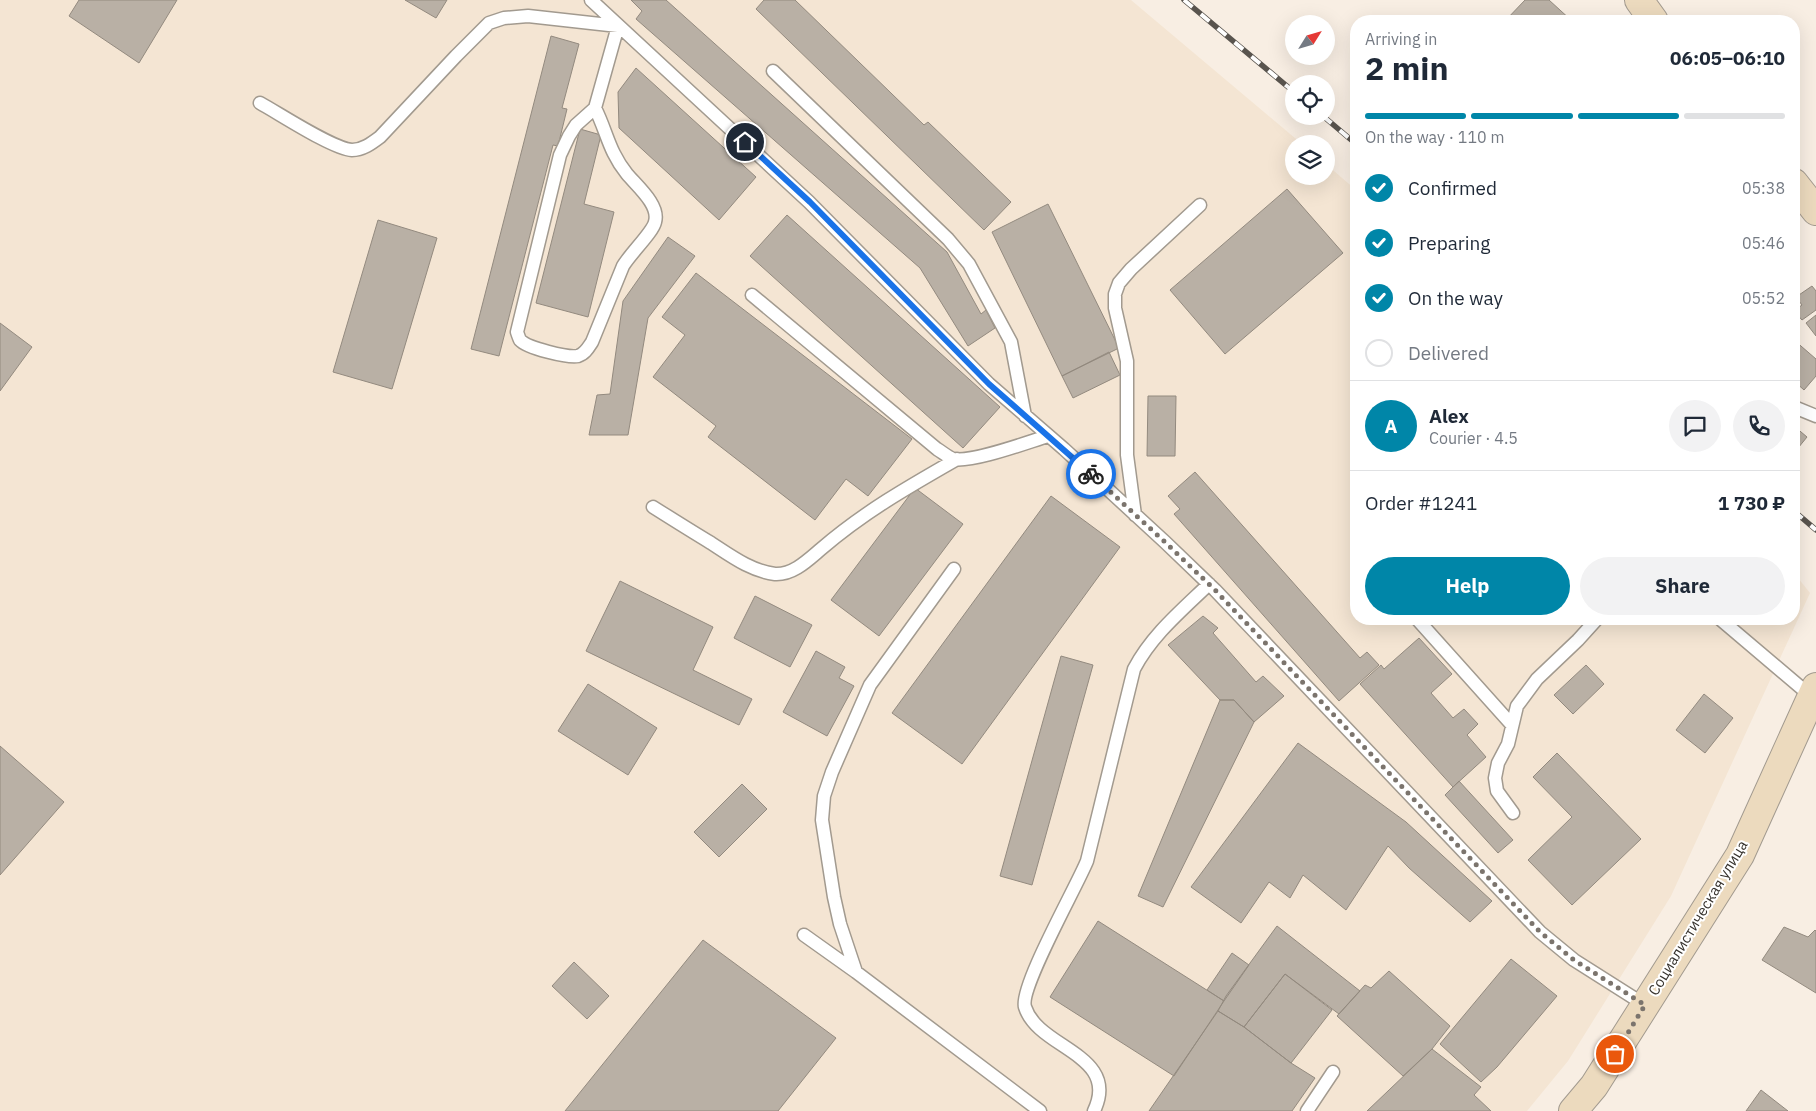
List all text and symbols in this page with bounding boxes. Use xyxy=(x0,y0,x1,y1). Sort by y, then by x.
north arrow xyxy=(1285,15,1335,65)
map controls xyxy=(1285,15,1335,185)
text: Arriving in xyxy=(1365,29,1437,49)
text: 06:05–06:10 xyxy=(1670,46,1785,70)
text: 2 min xyxy=(1365,47,1449,89)
button: locate xyxy=(1285,75,1335,125)
pin xyxy=(724,121,766,163)
text: On the way · 110 m xyxy=(1365,127,1504,147)
icon: home xyxy=(731,128,759,156)
button: layers xyxy=(1285,135,1335,185)
icon: check xyxy=(1365,174,1393,202)
text: Confirmed xyxy=(1408,176,1497,200)
text: 05:38 xyxy=(1742,178,1785,198)
icon: check xyxy=(1365,229,1393,257)
text: Preparing xyxy=(1408,231,1490,255)
text: 05:46 xyxy=(1742,233,1785,253)
icon: check xyxy=(1365,284,1393,312)
text: On the way xyxy=(1408,286,1503,310)
text: 05:52 xyxy=(1742,288,1785,308)
text: Delivered xyxy=(1408,341,1489,365)
button: chat xyxy=(1669,400,1721,452)
button: phone xyxy=(1733,400,1785,452)
text: Alex xyxy=(1429,404,1469,428)
text: A xyxy=(1384,414,1398,438)
text: Courier · 4.5 xyxy=(1429,428,1518,448)
courier xyxy=(1066,449,1116,499)
icon: bike xyxy=(1077,460,1105,488)
text: Order #1241 xyxy=(1365,491,1477,515)
text: 1 730 ₽ xyxy=(1718,491,1785,515)
button: Help xyxy=(1365,557,1570,615)
button: Share xyxy=(1580,557,1785,615)
street label: Социалистическая улица xyxy=(1644,837,1751,999)
pin xyxy=(1594,1033,1636,1075)
icon: bag xyxy=(1601,1040,1629,1068)

